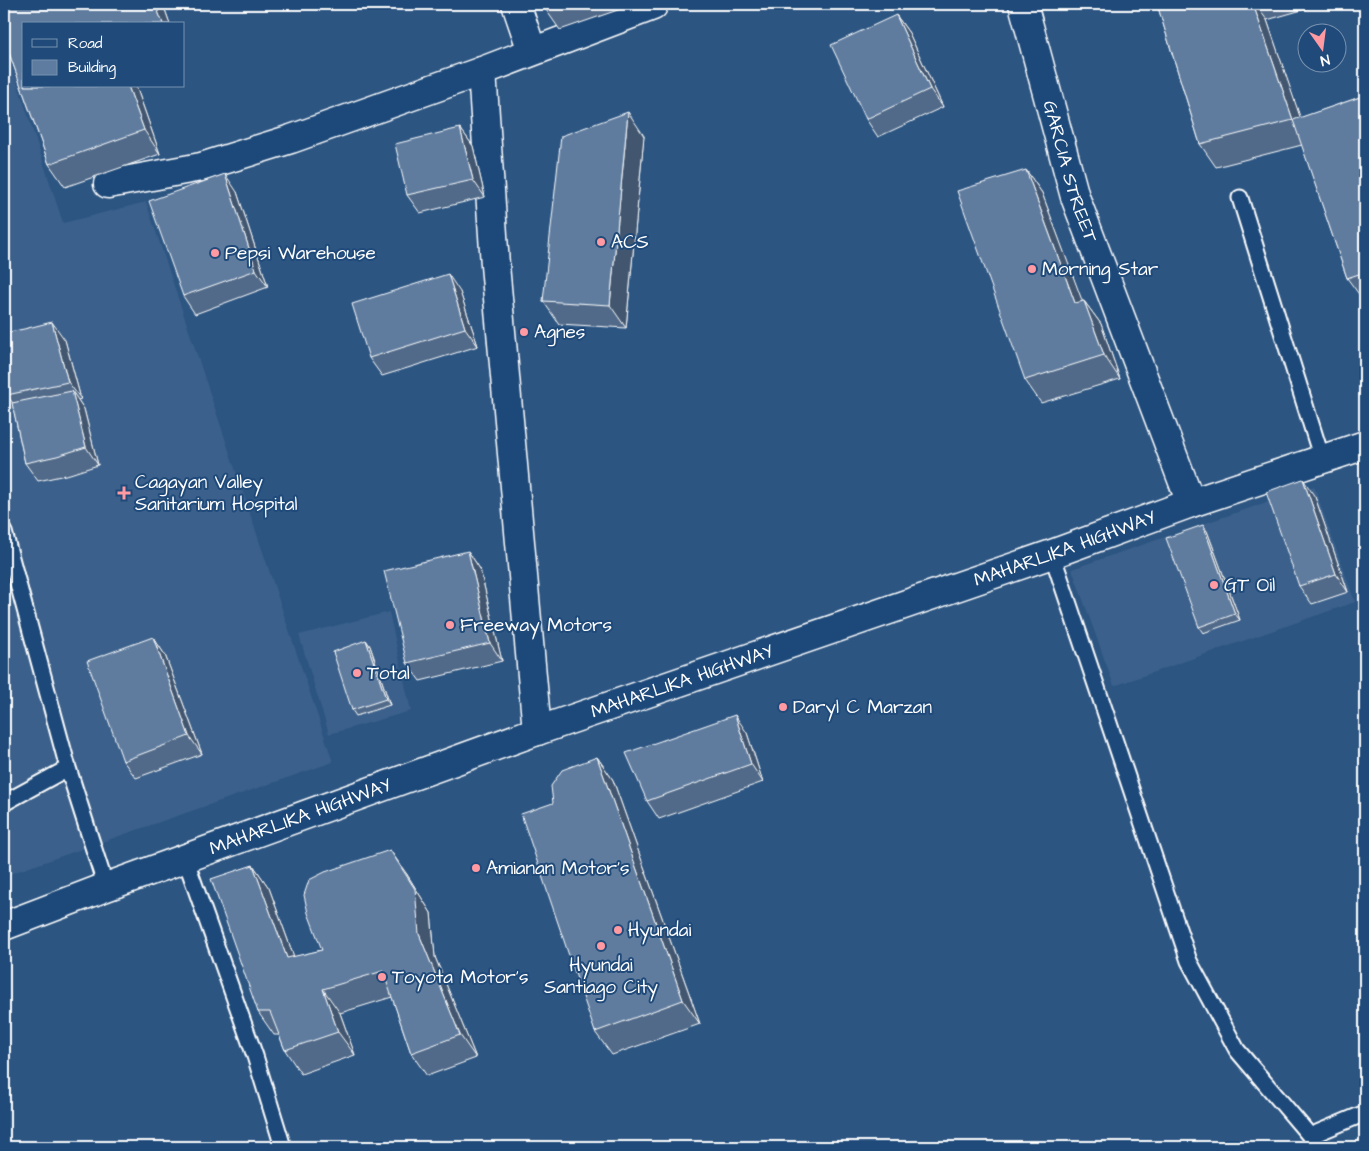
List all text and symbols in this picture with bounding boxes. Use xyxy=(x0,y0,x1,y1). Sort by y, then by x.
legend xyxy=(22,22,185,88)
north arrow xyxy=(1296,22,1346,72)
text: Road xyxy=(68,33,103,54)
text: N xyxy=(1318,49,1332,70)
text: Building xyxy=(68,57,116,79)
street label: GARCIA STREET xyxy=(1036,98,1105,246)
place label: ACS xyxy=(611,229,649,256)
marker: ACS xyxy=(595,236,607,248)
place label: Pepsi Warehouse xyxy=(225,240,376,267)
marker: Pepsi Warehouse xyxy=(209,247,221,259)
place label: Morning Star xyxy=(1042,256,1159,284)
marker: Morning Star xyxy=(1026,263,1038,275)
place label: Agnes xyxy=(534,319,585,347)
marker: Agnes xyxy=(518,326,530,338)
place label: Cagayan Valley Sanitarium Hospital xyxy=(135,469,298,518)
marker: Cagayan Valley Sanitarium Hospital xyxy=(117,486,131,500)
street label: MAHARLIKA HIGHWAY xyxy=(970,504,1160,593)
place label: GT Oil xyxy=(1224,572,1275,599)
marker: GT Oil xyxy=(1208,579,1220,591)
place label: Freeway Motors xyxy=(460,612,612,640)
marker: Freeway Motors xyxy=(444,619,456,631)
street label: MAHARLIKA HIGHWAY xyxy=(587,637,777,725)
place label: Total xyxy=(367,660,410,687)
marker: Total xyxy=(351,667,363,679)
place label: Daryl C Marzan xyxy=(793,694,932,722)
marker: Daryl C Marzan xyxy=(777,701,789,713)
street label: MAHARLIKA HIGHWAY xyxy=(206,771,395,862)
place label: Amianan Motor's xyxy=(486,855,630,882)
marker: Amianan Motor's xyxy=(470,862,482,874)
place label: Hyundai xyxy=(628,917,691,945)
marker: Hyundai xyxy=(612,924,624,936)
marker: Hyundai Santiago City xyxy=(595,940,607,952)
place label: Hyundai Santiago City xyxy=(544,952,659,1002)
place label: Toyota Motor's xyxy=(392,964,528,992)
marker: Toyota Motor's xyxy=(376,971,388,983)

